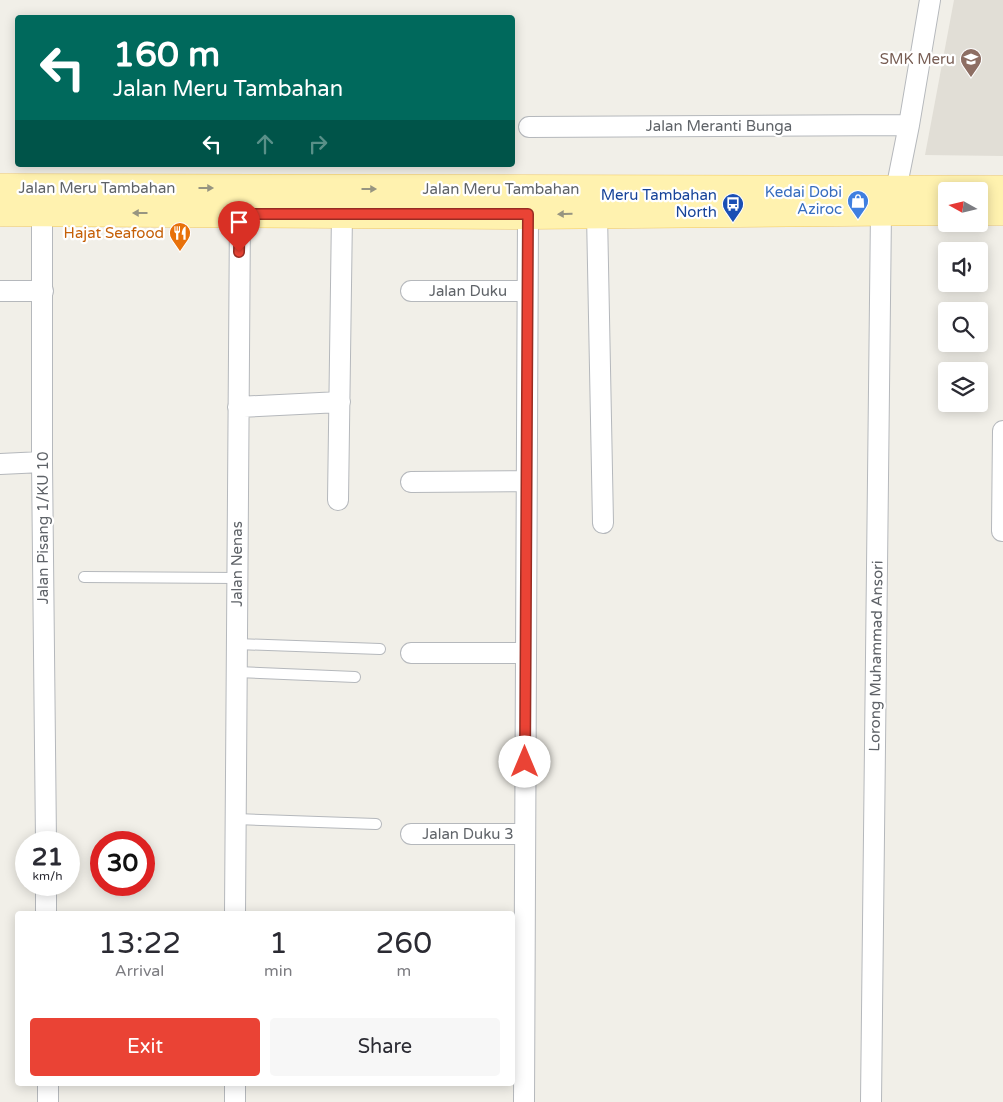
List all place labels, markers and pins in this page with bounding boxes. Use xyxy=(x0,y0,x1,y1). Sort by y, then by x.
school or university icon: SMK Meru xyxy=(959,47,983,78)
place label: SMK Meru xyxy=(880,50,955,68)
place label: Kedai Dobi Aziroc xyxy=(765,183,842,218)
place label: Meru Tambahan North xyxy=(601,186,717,221)
shop icon: Kedai Dobi Aziroc xyxy=(846,189,870,220)
bus stop icon: Meru Tambahan North xyxy=(721,192,745,223)
pin xyxy=(218,201,260,252)
restaurant icon: Hajat Seafood xyxy=(168,221,192,252)
place label: Hajat Seafood xyxy=(64,224,164,242)

